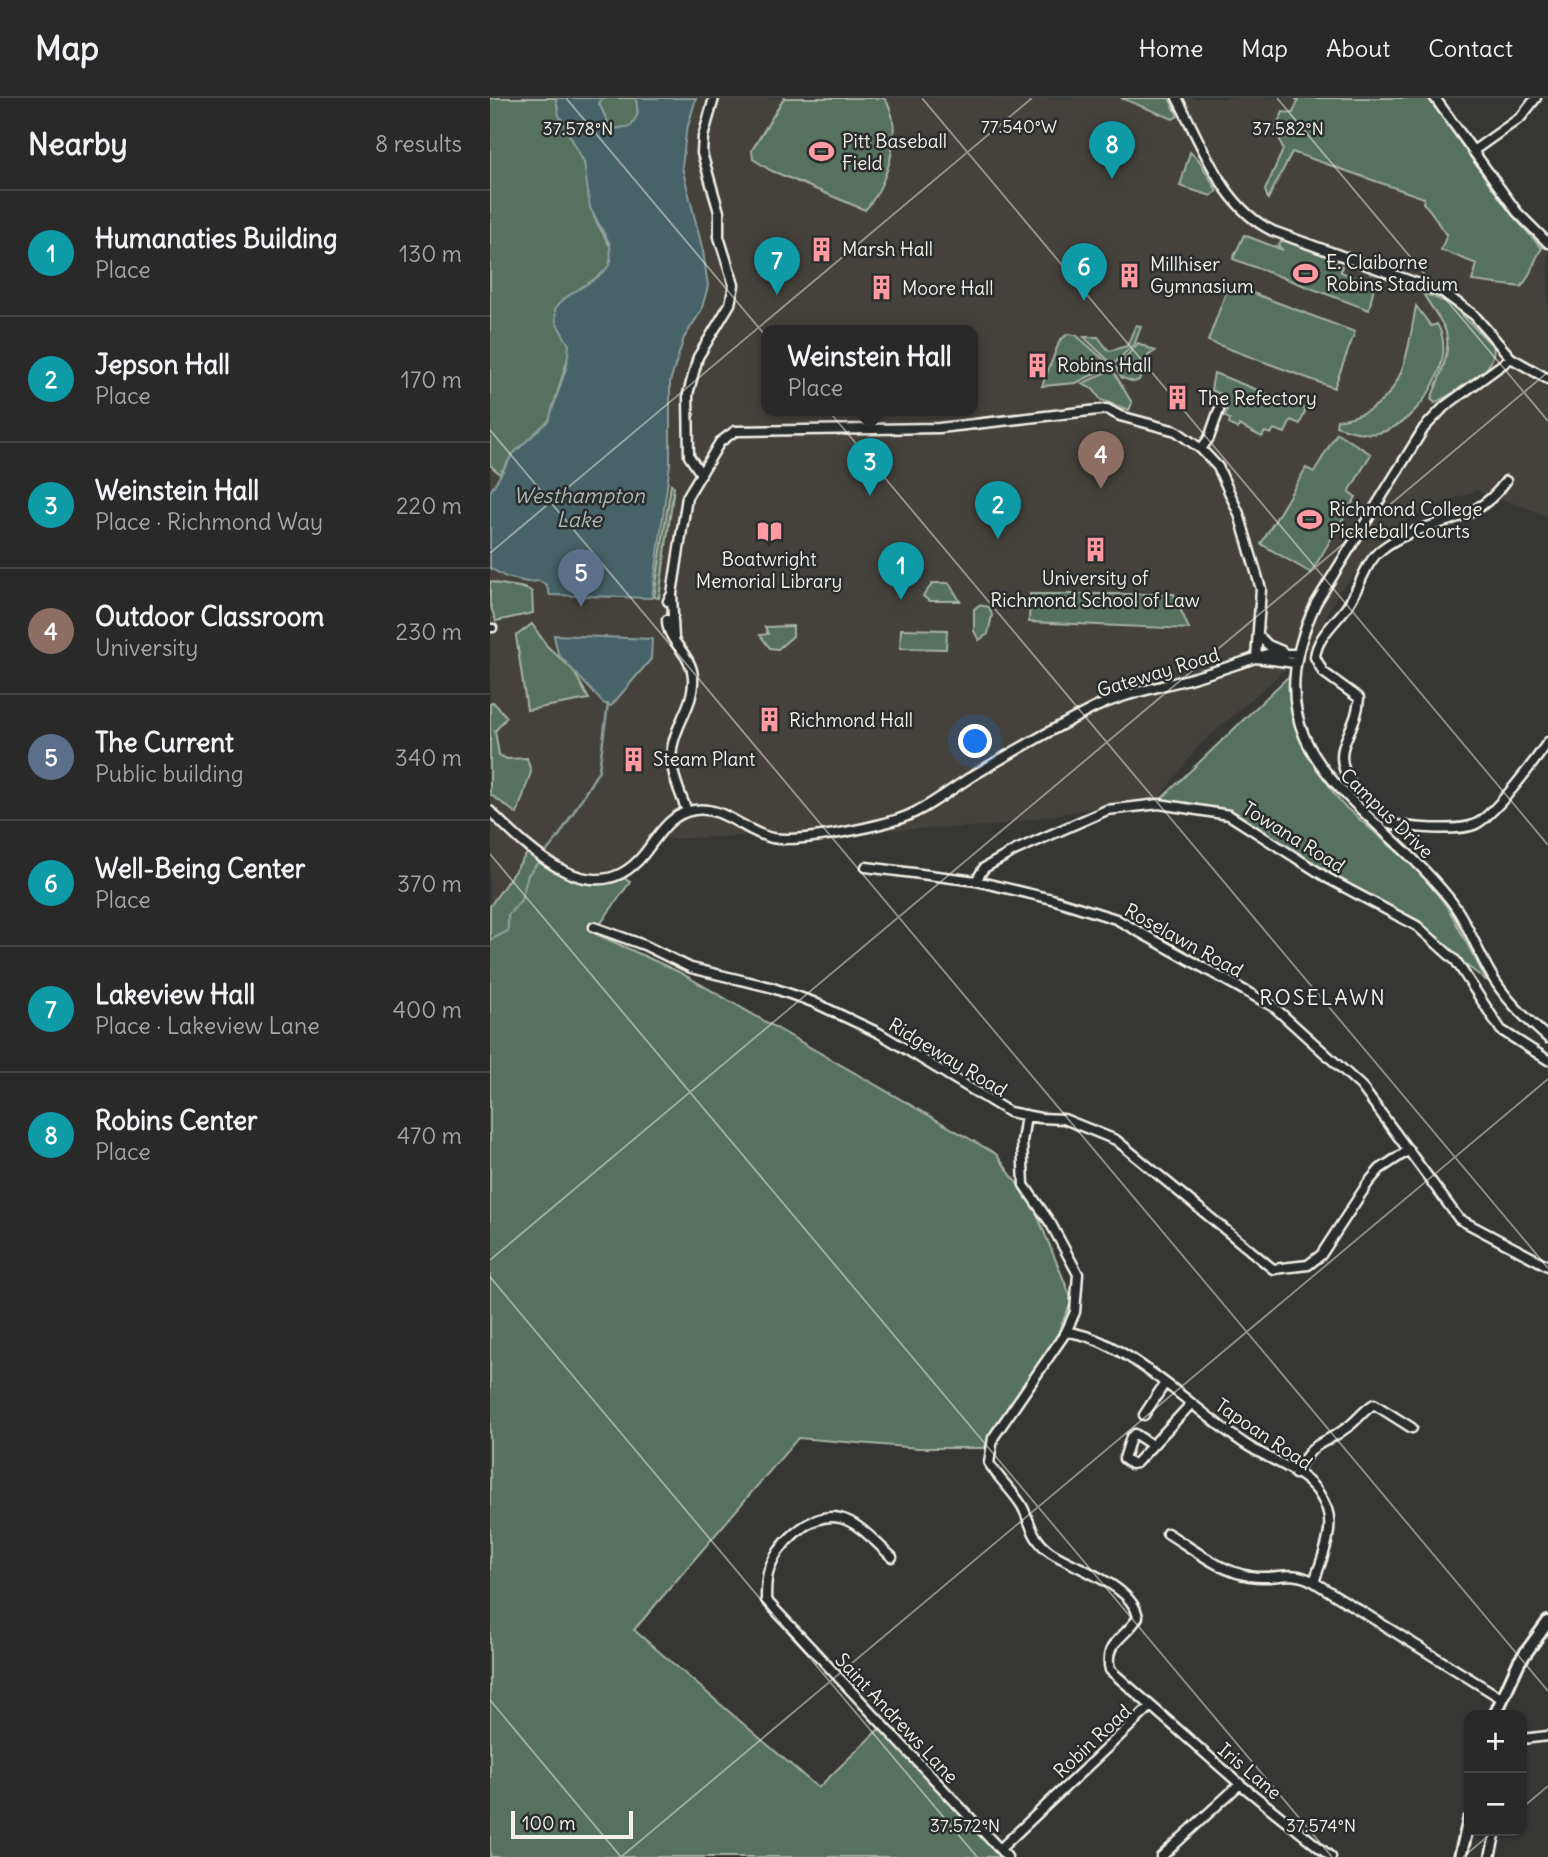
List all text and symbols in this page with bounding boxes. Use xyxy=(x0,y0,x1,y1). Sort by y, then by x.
text: Map xyxy=(35,27,99,69)
text: Home xyxy=(1139,33,1203,63)
text: Map xyxy=(1241,33,1288,63)
text: About xyxy=(1326,33,1390,63)
text: Contact xyxy=(1428,33,1513,63)
text: 77.540°W xyxy=(981,115,1057,138)
text: 37.578°N xyxy=(543,117,613,140)
text: 37.582°N xyxy=(1252,117,1324,140)
pin: 8 xyxy=(1089,121,1135,179)
text: Nearby xyxy=(28,125,128,163)
text: 8 results xyxy=(375,129,462,158)
place label: Pitt Baseball Field xyxy=(842,129,947,175)
sports icon: Pitt Baseball Field xyxy=(808,138,836,166)
text: Humanaties Building xyxy=(95,222,338,255)
building icon: Marsh Hall xyxy=(808,235,836,263)
pin: 7 xyxy=(754,237,800,295)
place label: Marsh Hall xyxy=(842,237,933,261)
text: 1 xyxy=(46,239,56,268)
text: 130 m xyxy=(399,239,462,268)
pin: 6 xyxy=(1061,243,1107,301)
place label: E. Claiborne Robins Stadium xyxy=(1326,250,1458,296)
place label: Millhiser Gymnasium xyxy=(1150,252,1254,298)
text: Place xyxy=(95,255,151,284)
sports icon: E. Claiborne Robins Stadium xyxy=(1292,259,1320,287)
building icon: Millhiser Gymnasium xyxy=(1116,261,1144,289)
building icon: Moore Hall xyxy=(868,274,896,302)
place label: Moore Hall xyxy=(902,276,994,300)
popup xyxy=(761,325,978,416)
text: Weinstein Hall xyxy=(787,340,952,373)
text: Jepson Hall xyxy=(95,348,230,381)
building icon: Robins Hall xyxy=(1023,351,1051,379)
place label: Robins Hall xyxy=(1057,353,1152,377)
text: 2 xyxy=(45,365,57,394)
text: 170 m xyxy=(401,365,462,394)
text: Place xyxy=(787,373,843,402)
text: Place xyxy=(95,381,151,410)
building icon: The Refectory xyxy=(1164,384,1192,412)
place label: The Refectory xyxy=(1198,386,1317,410)
pin: 4 xyxy=(1078,431,1124,489)
pin: 3 xyxy=(847,438,893,496)
text: Weinstein Hall xyxy=(95,474,259,507)
pin: 2 xyxy=(975,481,1021,539)
water label: Westhampton Lake xyxy=(513,482,646,533)
text: 3 xyxy=(44,491,58,520)
text: 220 m xyxy=(396,491,462,520)
place label: Richmond College Pickleball Courts xyxy=(1329,497,1483,543)
sports icon: Richmond College Pickleball Courts xyxy=(1295,506,1323,534)
text: Place · Richmond Way xyxy=(95,507,323,536)
library icon: Boatwright Memorial Library xyxy=(755,517,783,545)
building icon: University of Richmond School of Law xyxy=(1081,536,1109,564)
pin: 1 xyxy=(878,542,924,600)
place label: Boatwright Memorial Library xyxy=(696,547,842,593)
pin: 5 xyxy=(558,549,604,607)
place label: University of Richmond School of Law xyxy=(990,566,1200,612)
text: Outdoor Classroom xyxy=(95,600,324,633)
text: 4 xyxy=(44,617,58,646)
text: 230 m xyxy=(396,617,462,646)
text: University xyxy=(95,633,198,662)
street label: Gateway Road xyxy=(1094,642,1222,702)
building icon: Richmond Hall xyxy=(755,706,783,734)
place label: Richmond Hall xyxy=(789,708,913,732)
your location xyxy=(958,724,992,758)
text: The Current xyxy=(95,726,234,759)
text: 5 xyxy=(44,743,58,772)
text: 340 m xyxy=(395,743,462,772)
building icon: Steam Plant xyxy=(619,745,647,773)
place label: Steam Plant xyxy=(653,747,755,771)
text: Public building xyxy=(95,759,244,788)
street label: Campus Drive xyxy=(1336,763,1438,863)
street label: Towana Road xyxy=(1238,796,1350,878)
text: Well-Being Center xyxy=(95,852,305,885)
text: 6 xyxy=(44,869,58,898)
text: 370 m xyxy=(397,869,462,898)
text: Place xyxy=(95,885,151,914)
street label: Roselawn Road xyxy=(1121,898,1247,982)
text: Lakeview Hall xyxy=(95,978,255,1011)
district label: ROSELAWN xyxy=(1259,984,1387,1011)
text: 7 xyxy=(45,995,57,1024)
text: 400 m xyxy=(393,995,462,1024)
text: Place · Lakeview Lane xyxy=(95,1011,320,1040)
street label: Ridgeway Road xyxy=(884,1012,1012,1102)
text: Robins Center xyxy=(95,1104,258,1137)
text: 8 xyxy=(44,1121,58,1150)
text: 470 m xyxy=(397,1121,462,1150)
text: Place xyxy=(95,1137,151,1166)
street label: Tapoan Road xyxy=(1211,1393,1317,1475)
street label: Saint Andrews Lane xyxy=(830,1648,964,1788)
street label: Robin Road xyxy=(1048,1699,1136,1783)
map controls xyxy=(1464,1710,1527,1836)
button: + xyxy=(1464,1710,1527,1773)
street label: Iris Lane xyxy=(1213,1738,1287,1804)
button: − xyxy=(1464,1773,1527,1836)
scale bar xyxy=(511,1808,634,1840)
text: 100 m xyxy=(522,1811,576,1835)
text: 37.572°N xyxy=(930,1814,1000,1837)
text: 37.574°N xyxy=(1286,1814,1356,1837)

